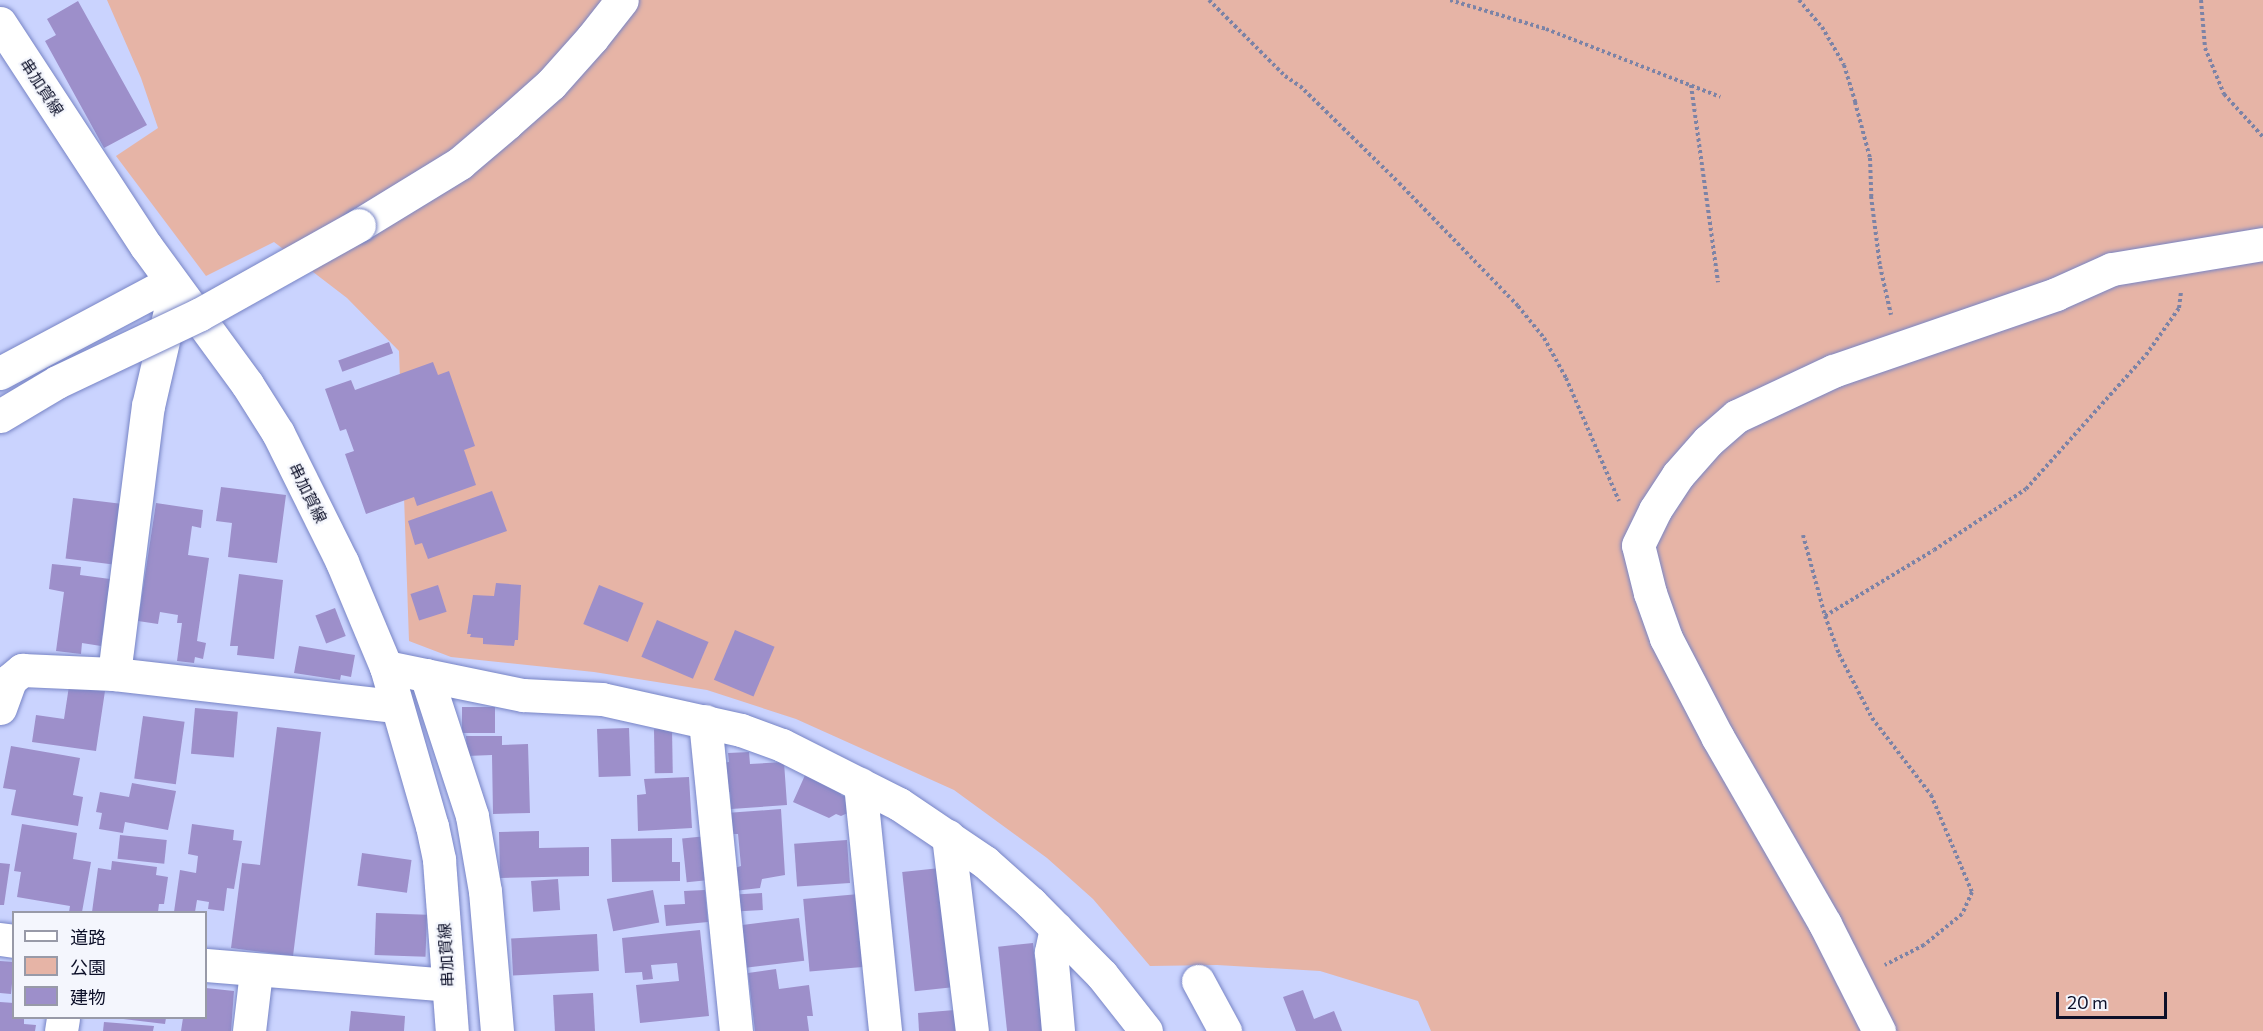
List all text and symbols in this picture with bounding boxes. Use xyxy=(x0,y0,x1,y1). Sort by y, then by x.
street label: 串加賀線 xyxy=(17,55,67,119)
street label: 串加賀線 xyxy=(285,460,331,526)
legend xyxy=(12,911,207,1019)
street label: 串加賀線 xyxy=(435,923,457,987)
text: 道路 xyxy=(70,926,106,948)
text: 公園 xyxy=(70,956,106,978)
scale bar xyxy=(2059,980,2170,1018)
text: 建物 xyxy=(70,986,106,1008)
text: 20 m xyxy=(2067,991,2108,1013)

